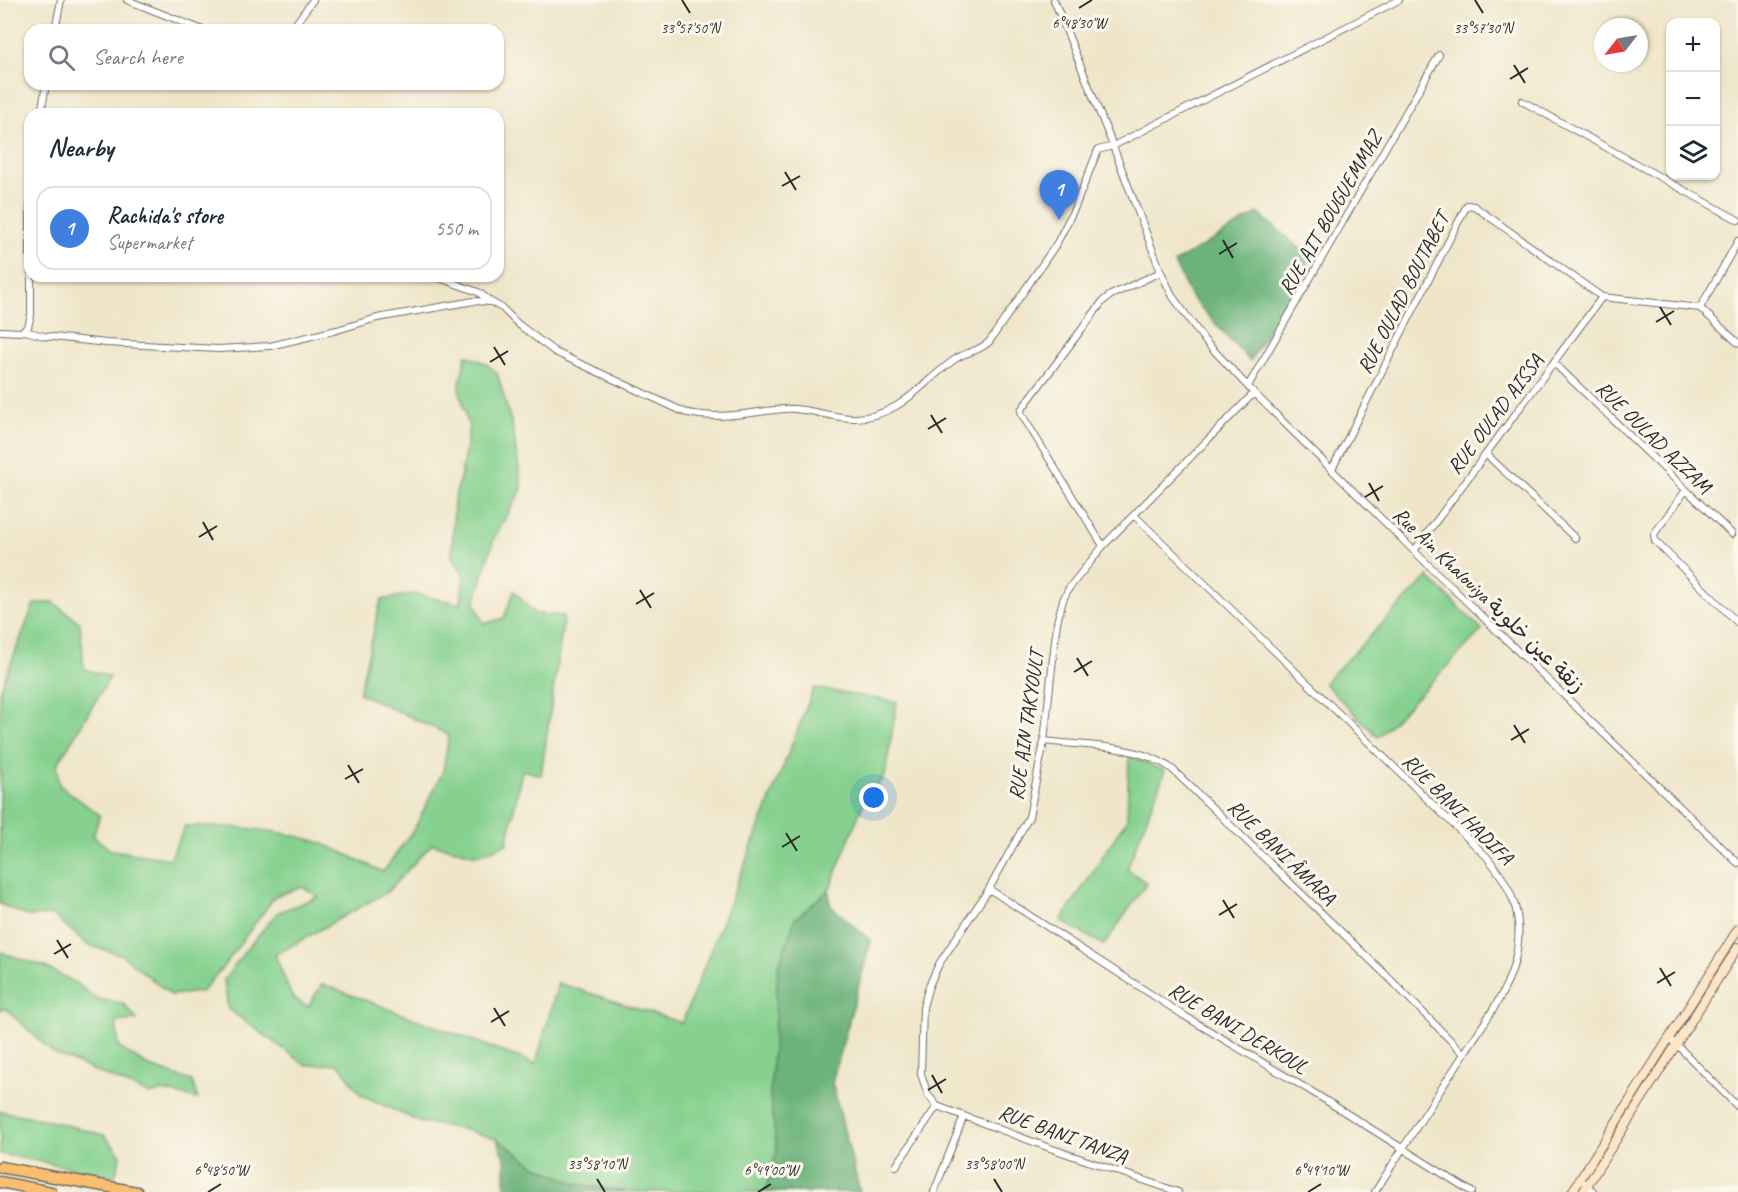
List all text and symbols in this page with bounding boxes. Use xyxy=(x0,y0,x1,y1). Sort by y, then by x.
text: 6°48'30"W xyxy=(1052,14,1109,33)
north arrow xyxy=(1594,18,1648,72)
map controls xyxy=(1666,18,1720,180)
button: + xyxy=(1666,18,1720,72)
text: 33°57'50"N xyxy=(660,19,723,38)
text: 33°57'30"N xyxy=(1453,19,1516,38)
search box xyxy=(24,24,504,90)
icon: search xyxy=(45,41,78,74)
text: Search here xyxy=(93,43,183,71)
button: − xyxy=(1666,72,1720,126)
street label: RUE AIT BOUGUEMMAZ xyxy=(1273,124,1389,299)
button: layers xyxy=(1666,126,1720,180)
text: Nearby xyxy=(48,131,113,164)
pin: 1 xyxy=(1040,170,1078,220)
text: Rachida's store xyxy=(107,202,223,230)
street label: RUE OULAD BOUTABET xyxy=(1351,204,1457,378)
text: 1 xyxy=(65,216,74,241)
text: 550 m xyxy=(435,216,478,241)
text: Supermarket xyxy=(107,230,192,255)
street label: RUE OULAD AISSA xyxy=(1441,348,1549,479)
street label: RUE OULAD AZZAM xyxy=(1590,375,1718,500)
street label: Rue Ain Khalouiya زنقة عين خلوية xyxy=(1387,501,1590,699)
street label: RUE AIN TAKYOULT xyxy=(1003,644,1050,801)
street label: RUE BANI HADIFA xyxy=(1397,748,1520,871)
your location xyxy=(859,783,888,812)
street label: RUE BANI ÂMARA xyxy=(1222,794,1342,910)
street label: RUE BANI DERKOUL xyxy=(1164,976,1313,1080)
street label: RUE BANI TANZA xyxy=(995,1099,1131,1169)
text: 33°58'10"N xyxy=(567,1155,630,1174)
text: 33°58'00"N xyxy=(964,1155,1027,1174)
text: 6°48'50"W xyxy=(194,1161,251,1180)
text: 6°49'00"W xyxy=(744,1161,801,1180)
text: 6°49'10"W xyxy=(1294,1161,1351,1180)

